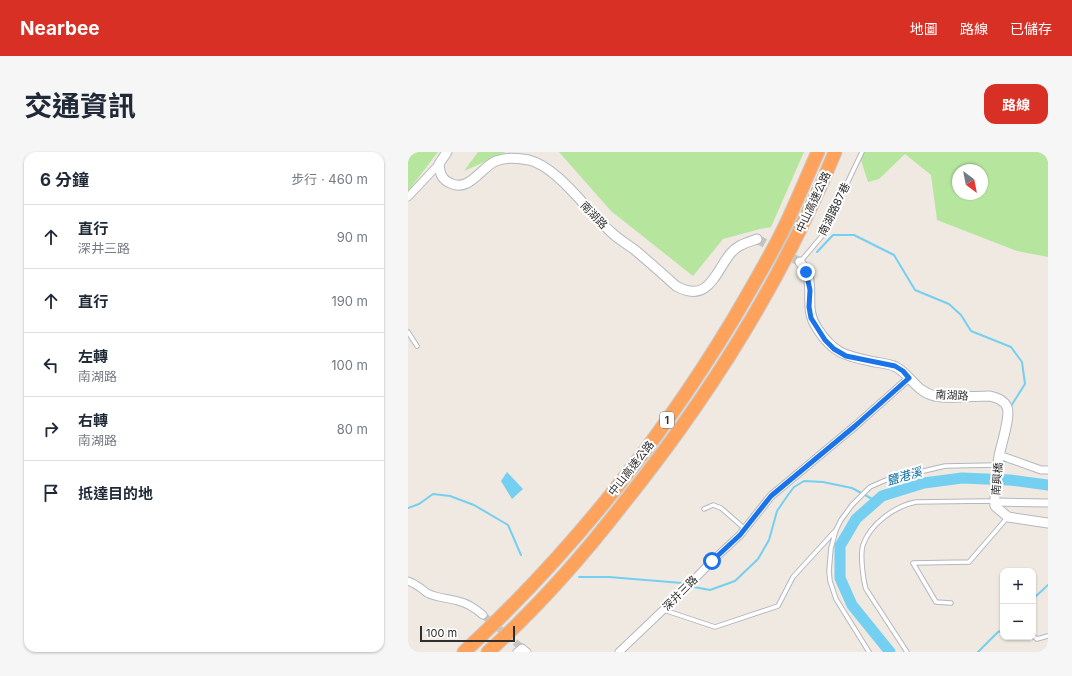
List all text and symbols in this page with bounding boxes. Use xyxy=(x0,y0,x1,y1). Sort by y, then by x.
text: Nearbee xyxy=(20,17,100,40)
text: 地圖 xyxy=(910,20,938,37)
text: 路線 xyxy=(960,20,988,37)
text: 已儲存 xyxy=(1010,20,1052,37)
button: 路線 xyxy=(984,84,1048,124)
text: 交通資訊 xyxy=(24,89,136,123)
north arrow xyxy=(952,164,988,200)
street label: 中山高速公路 xyxy=(793,169,833,235)
text: 6 分鐘 xyxy=(40,170,89,190)
text: 步行 · 460 m xyxy=(291,171,368,187)
street label: 南湖路87巷 xyxy=(815,180,853,238)
street label: 南湖路 xyxy=(578,198,610,232)
text: 直行 xyxy=(78,219,108,238)
icon: ahead xyxy=(40,226,62,248)
text: 90 m xyxy=(337,229,368,245)
text: 深井三路 xyxy=(78,240,130,256)
route end xyxy=(797,263,815,281)
icon: ahead xyxy=(40,290,62,312)
text: 直行 xyxy=(78,292,108,311)
text: 190 m xyxy=(331,293,368,309)
text: 左轉 xyxy=(78,347,108,366)
icon: left xyxy=(40,354,62,376)
text: 100 m xyxy=(331,357,368,373)
text: 南湖路 xyxy=(78,368,117,384)
street label: 南湖路 xyxy=(935,387,969,403)
text: 右轉 xyxy=(78,411,108,430)
road number: 1 xyxy=(660,412,674,428)
icon: right xyxy=(40,418,62,440)
text: 80 m xyxy=(337,421,368,437)
text: 南湖路 xyxy=(78,432,117,448)
street label: 中山高速公路 xyxy=(605,438,657,498)
street label: 南興橋 xyxy=(989,462,1005,496)
water label: 鹽港溪 xyxy=(885,463,925,488)
icon: arrive xyxy=(40,482,62,504)
text: 抵達目的地 xyxy=(78,484,153,503)
route start xyxy=(703,552,721,570)
map controls xyxy=(1000,568,1036,640)
button: + xyxy=(1000,568,1036,604)
street label: 深井三路 xyxy=(659,572,701,614)
button: − xyxy=(1000,604,1036,640)
scale bar xyxy=(420,624,515,643)
text: 100 m xyxy=(426,626,457,640)

